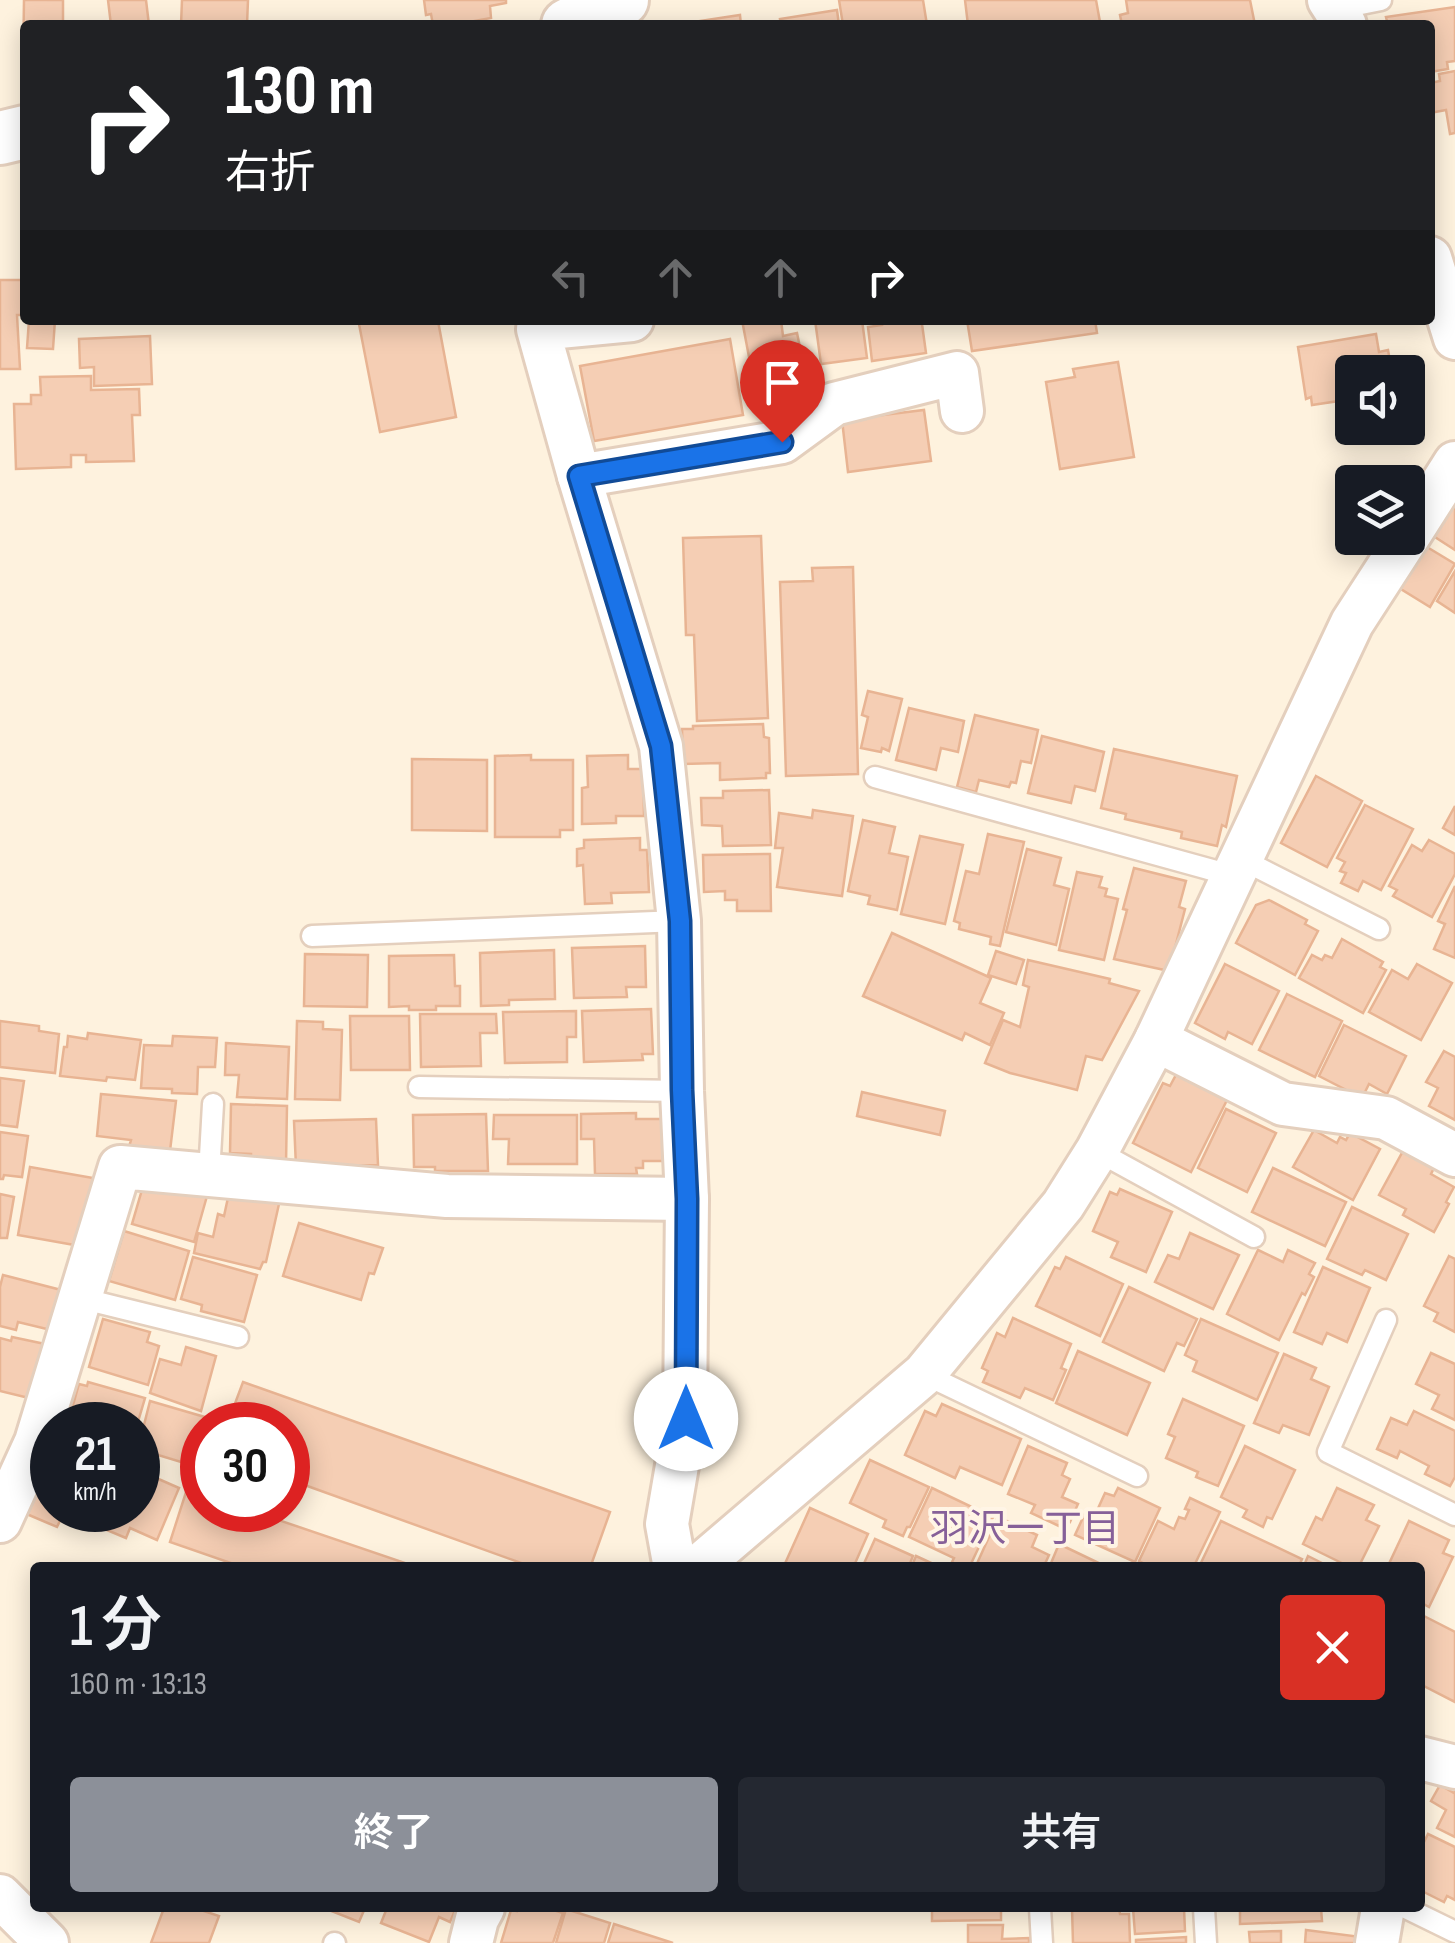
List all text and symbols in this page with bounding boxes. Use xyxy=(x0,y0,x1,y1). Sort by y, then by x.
text: 130 m xyxy=(225,50,374,134)
icon: right xyxy=(60,60,190,190)
text: 右折 xyxy=(225,146,315,201)
icon: left xyxy=(543,250,598,305)
icon: ahead xyxy=(648,250,703,305)
icon: ahead xyxy=(753,250,808,305)
icon: right xyxy=(858,250,913,305)
pin xyxy=(740,340,825,443)
icon: arrive xyxy=(755,355,810,410)
map controls xyxy=(1335,355,1425,555)
button: sound xyxy=(1335,355,1425,445)
button: layers xyxy=(1335,465,1425,555)
position arrow xyxy=(634,1367,738,1471)
speed limit sign: 30 xyxy=(180,1402,310,1532)
text: 21 xyxy=(74,1425,116,1485)
text: km/h xyxy=(73,1477,117,1508)
district label: 羽沢一丁目 xyxy=(930,1507,1120,1552)
text: 1 分 xyxy=(70,1591,162,1663)
button: close xyxy=(1280,1595,1385,1700)
text: 160 m · 13:13 xyxy=(70,1665,207,1704)
button: 終了 xyxy=(70,1777,718,1892)
button: 共有 xyxy=(738,1777,1385,1892)

